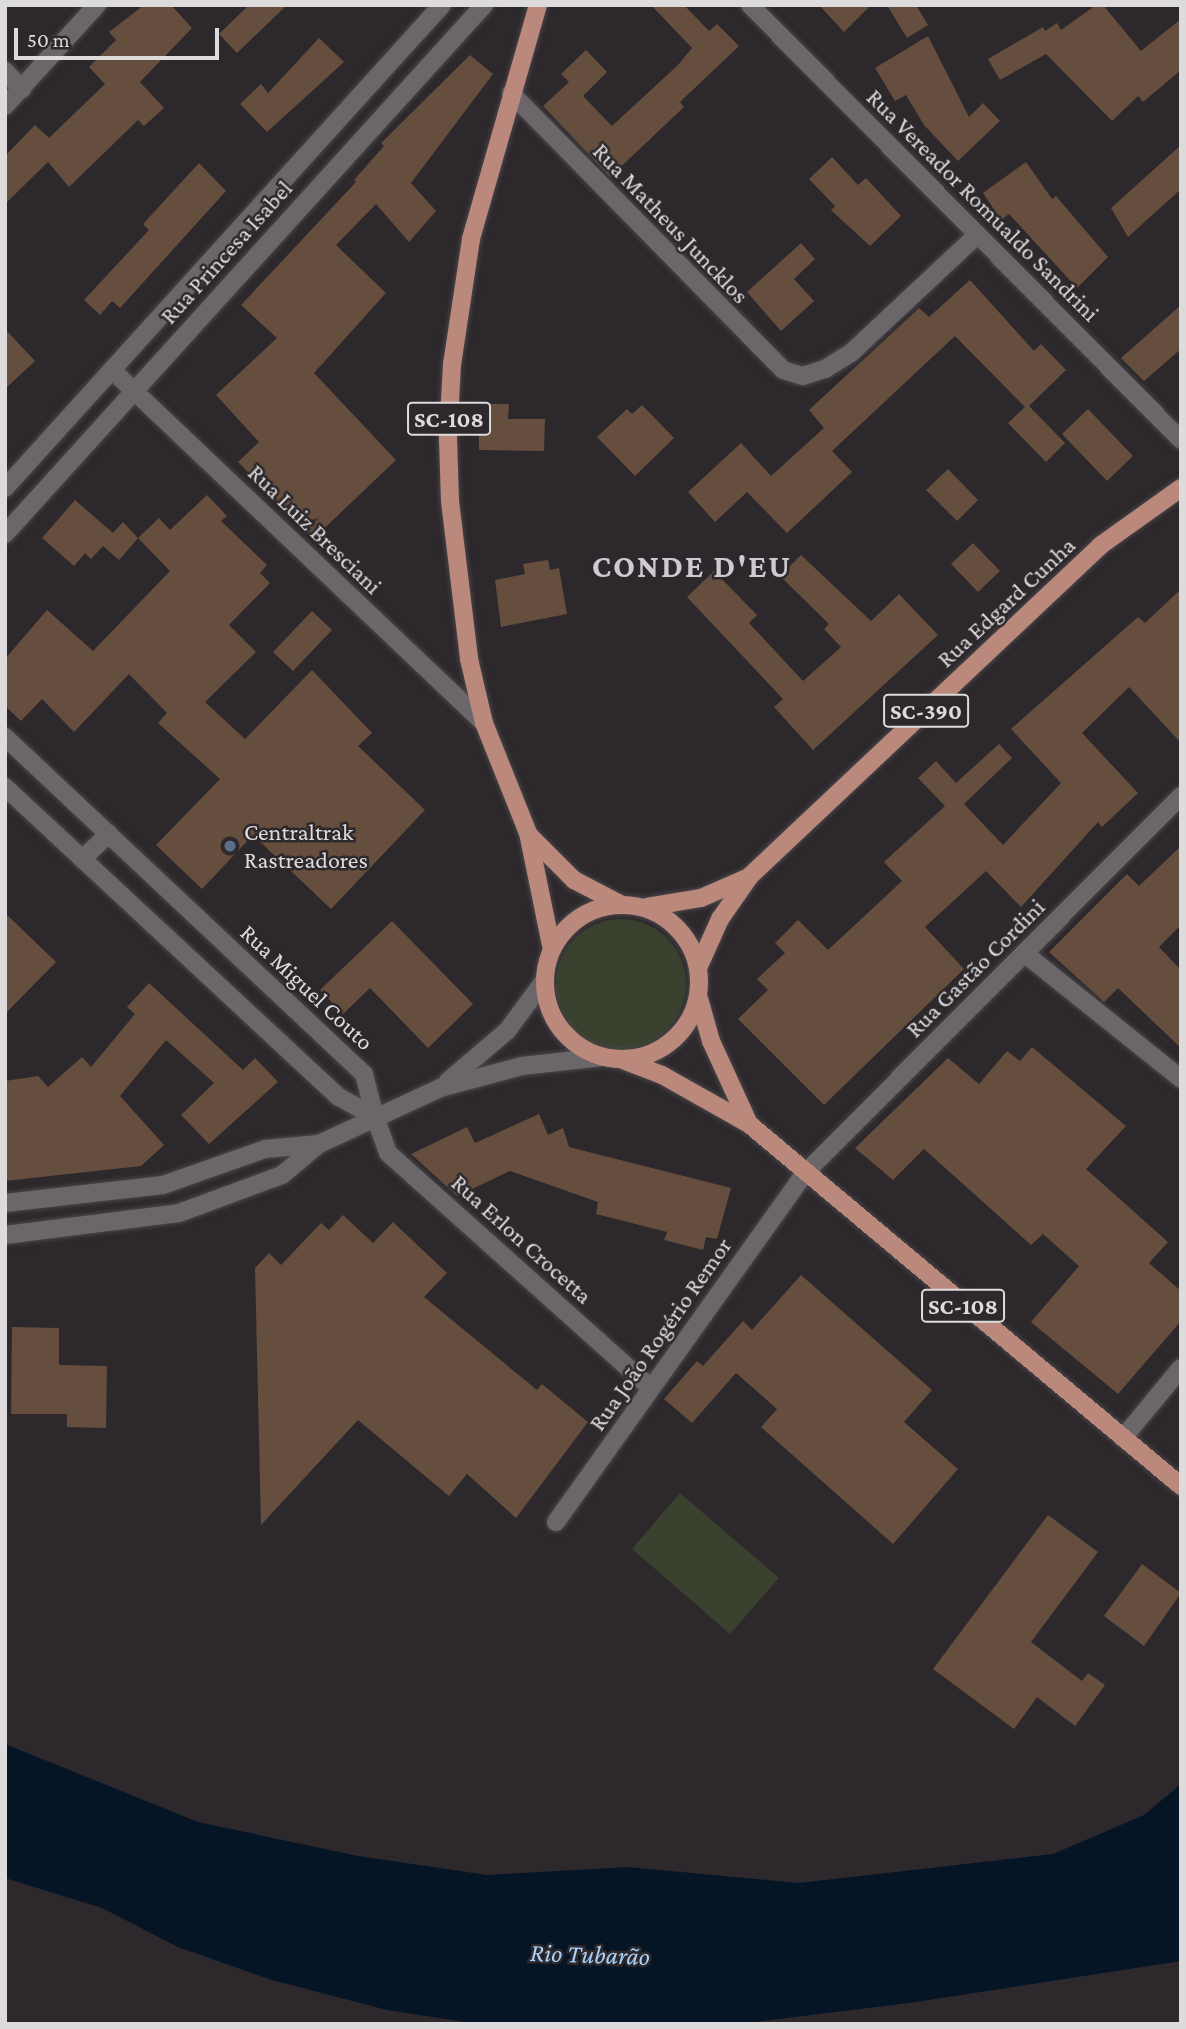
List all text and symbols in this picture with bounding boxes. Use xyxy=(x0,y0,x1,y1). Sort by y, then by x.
scale bar xyxy=(18,14,222,58)
text: 50 m xyxy=(27,28,70,52)
street label: Rua Vereador Romualdo Sandrini xyxy=(861,83,1105,327)
street label: Rua Matheus Juncklos xyxy=(587,137,755,309)
street label: Rua Princesa Isabel xyxy=(154,174,298,330)
road number: SC-108 xyxy=(407,400,491,438)
street label: Rua Luiz Bresciani xyxy=(242,458,388,600)
street label: Rua Edgard Cunha xyxy=(931,531,1081,673)
district label: CONDE D'EU xyxy=(593,547,791,585)
road number: SC-390 xyxy=(882,692,970,730)
place label: Centraltrak Rastreadores xyxy=(244,818,368,874)
marker: Centraltrak Rastreadores xyxy=(222,838,238,854)
street label: Rua Gastão Cordini xyxy=(900,893,1050,1043)
street label: Rua Miguel Couto xyxy=(234,918,380,1056)
street label: Rua Erlon Crocetta xyxy=(446,1168,598,1310)
street label: Rua João Rogério Remor xyxy=(582,1232,738,1436)
road number: SC-108 xyxy=(921,1287,1005,1326)
water label: Rio Tubarão xyxy=(530,1937,650,1973)

